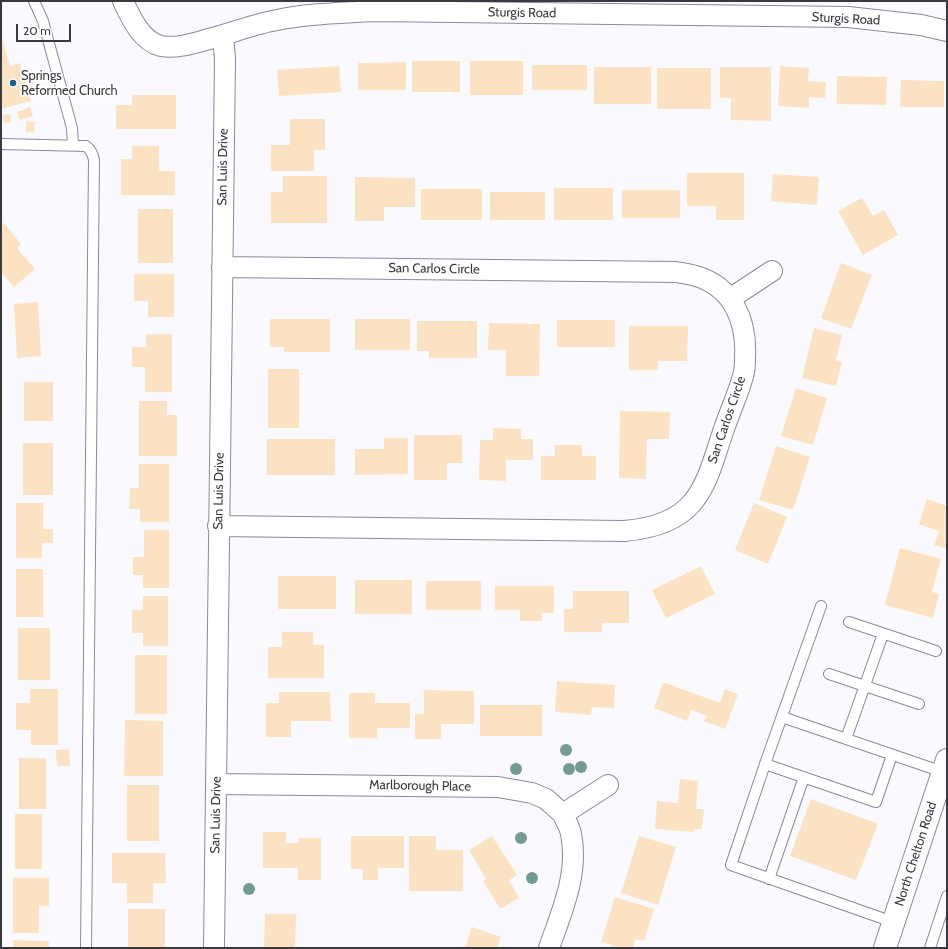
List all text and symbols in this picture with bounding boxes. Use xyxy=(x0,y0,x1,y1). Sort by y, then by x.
street label: Sturgis Road xyxy=(488,5,556,21)
street label: Sturgis Road xyxy=(811,9,881,29)
scale bar xyxy=(18,16,73,42)
text: 20 m xyxy=(23,23,51,38)
place label: Springs Reformed Church xyxy=(21,68,118,99)
marker: Springs Reformed Church xyxy=(8,78,18,88)
street label: San Luis Drive xyxy=(215,128,231,206)
street label: San Carlos Circle xyxy=(388,260,480,278)
street label: San Carlos Circle xyxy=(705,374,749,466)
street label: San Luis Drive xyxy=(211,452,227,530)
street label: San Luis Drive xyxy=(208,776,224,854)
street label: Marlborough Place xyxy=(369,777,471,795)
street label: North Chelton Road xyxy=(892,800,940,908)

